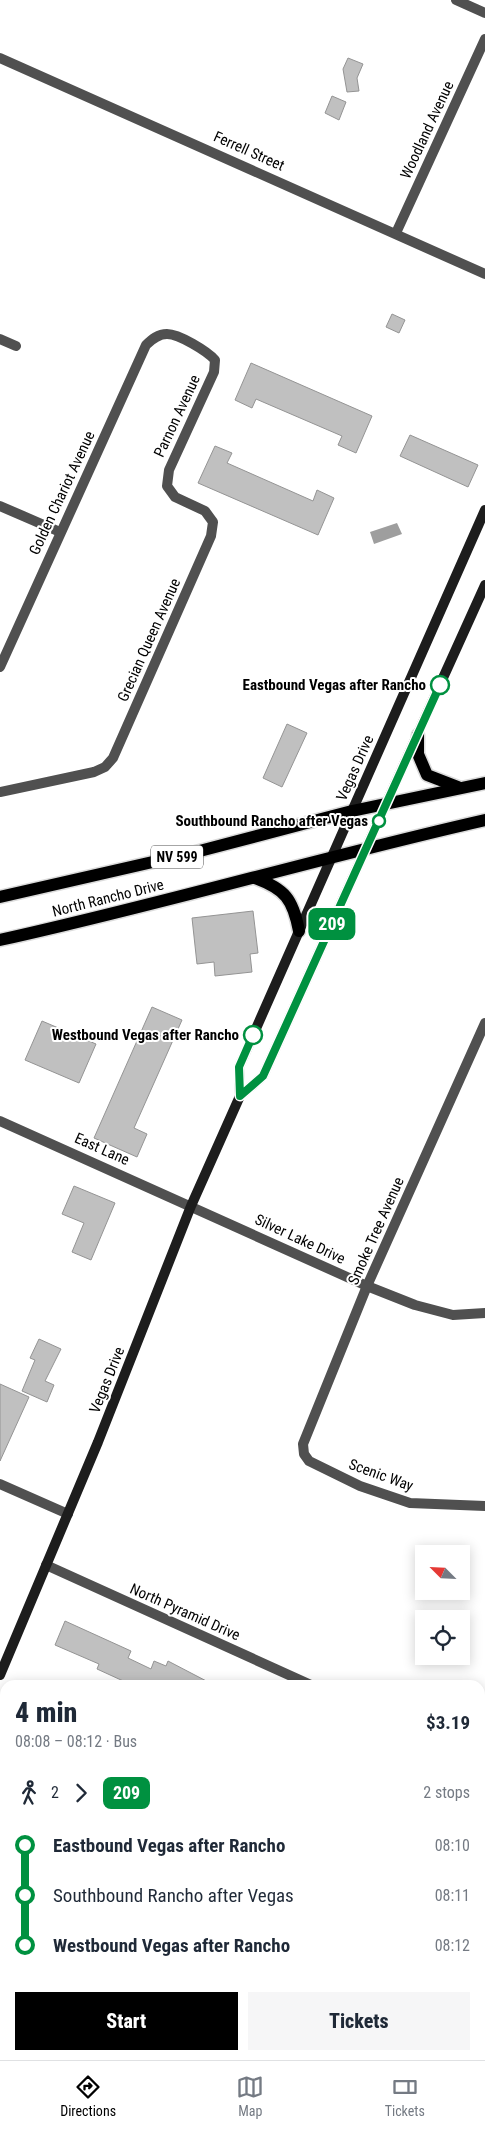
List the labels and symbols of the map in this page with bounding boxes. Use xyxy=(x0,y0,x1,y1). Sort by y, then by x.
street label: Woodland Avenue xyxy=(397,78,457,182)
street label: Ferrell Street xyxy=(211,127,287,175)
street label: Parnon Avenue xyxy=(150,372,204,460)
street label: Golden Chariot Avenue xyxy=(25,428,99,558)
street label: Grecian Queen Avenue xyxy=(114,576,184,704)
marker: Eastbound Vegas after Rancho xyxy=(430,675,450,695)
place label: Eastbound Vegas after Rancho xyxy=(243,676,426,694)
street label: Vegas Drive xyxy=(333,732,377,804)
place label: Southbound Rancho after Vegas xyxy=(175,812,368,830)
marker: Southbound Rancho after Vegas xyxy=(372,814,386,828)
road number: NV 599 xyxy=(151,846,203,869)
street label: North Rancho Drive xyxy=(50,875,166,921)
line badge: 209 xyxy=(303,908,361,940)
marker: Westbound Vegas after Rancho xyxy=(243,1025,263,1045)
place label: Westbound Vegas after Rancho xyxy=(52,1026,239,1044)
street label: East Lane xyxy=(72,1129,132,1169)
street label: Smoke Tree Avenue xyxy=(344,1174,408,1288)
street label: Silver Lake Drive xyxy=(252,1210,348,1268)
street label: Vegas Drive xyxy=(86,1344,128,1416)
street label: Scenic Way xyxy=(346,1455,416,1495)
north arrow xyxy=(415,1545,470,1600)
street label: North Pyramid Drive xyxy=(127,1580,243,1644)

